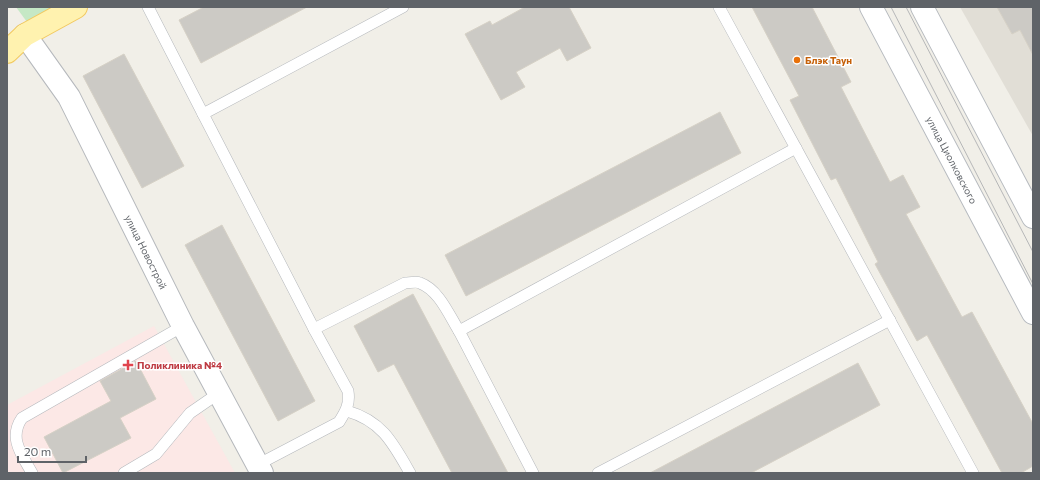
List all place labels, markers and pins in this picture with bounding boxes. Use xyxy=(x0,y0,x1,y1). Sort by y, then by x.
place label: Блэк Таун xyxy=(805,54,852,66)
marker: Блэк Таун xyxy=(792,55,802,65)
marker: Поликлиника №4 xyxy=(122,359,134,371)
place label: Поликлиника №4 xyxy=(137,359,222,371)

